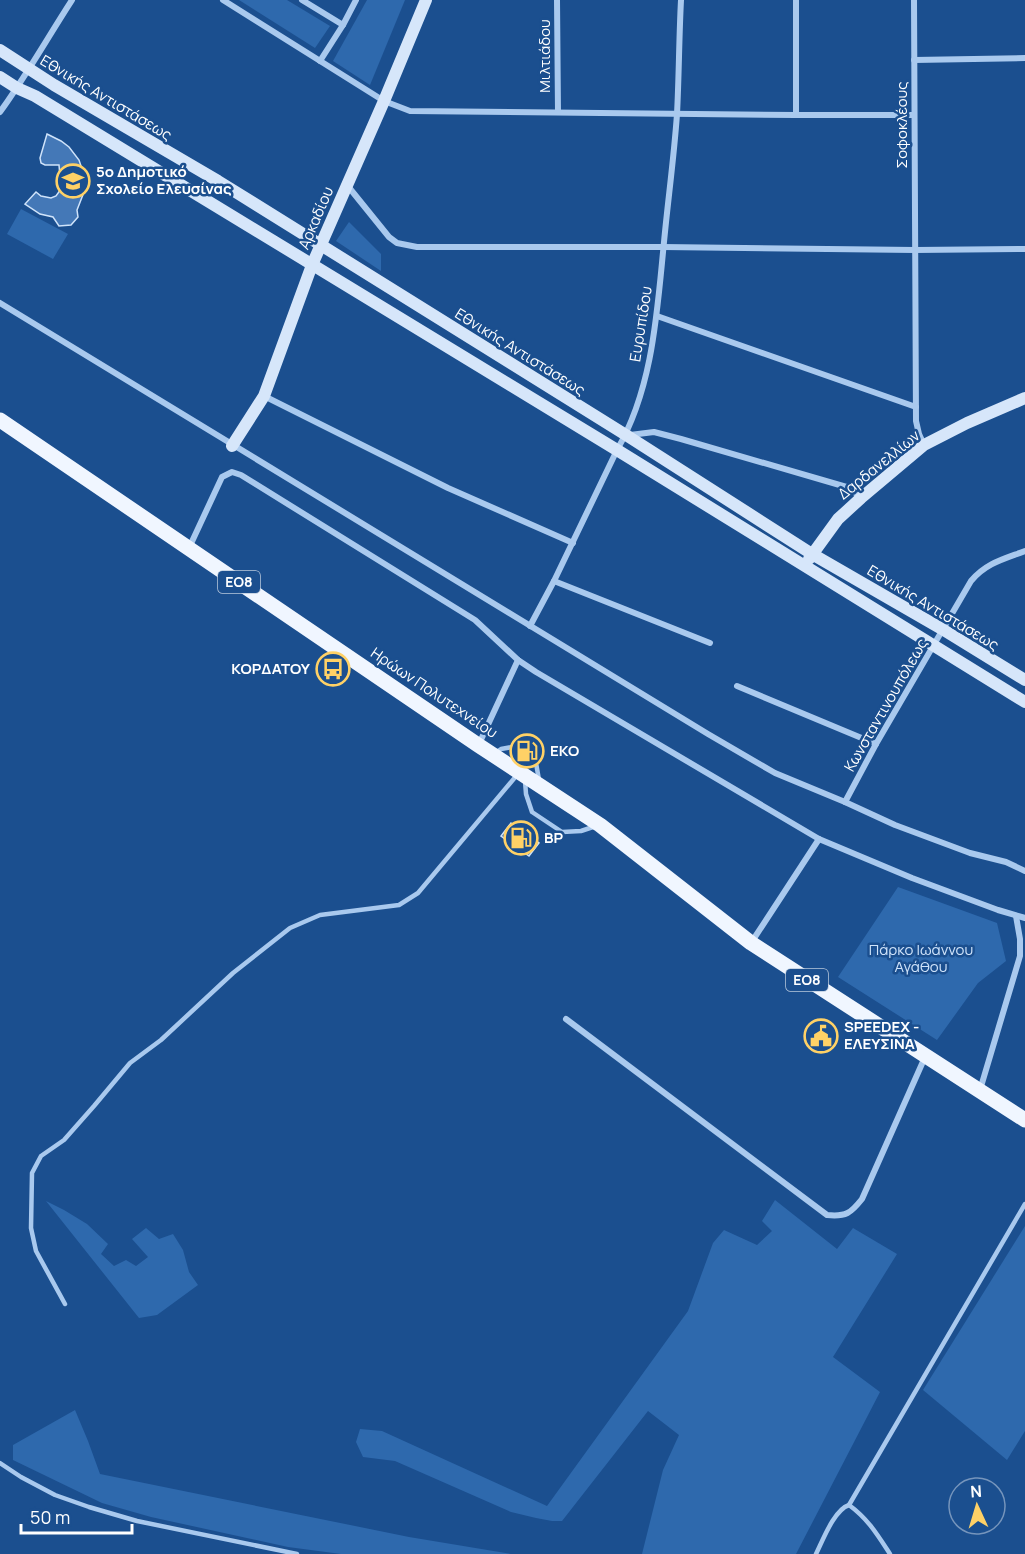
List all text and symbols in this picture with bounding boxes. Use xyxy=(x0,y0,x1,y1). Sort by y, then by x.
street label: Μιλτιάδου xyxy=(534,19,555,93)
street label: Εθνικής Αντιστάσεως xyxy=(36,50,176,145)
street label: Σοφοκλέους xyxy=(891,81,912,169)
place label: 5ο Δημοτικό Σχολείο Ελευσίνας xyxy=(96,161,232,199)
school or university icon: 5ο Δημοτικό Σχολείο Ελευσίνας xyxy=(55,163,91,199)
street label: Αρκαδίου xyxy=(293,183,338,252)
street label: Ευρυπίδου xyxy=(624,285,657,363)
street label: Εθνικής Αντιστάσεως xyxy=(451,303,590,400)
street label: Δαρδανελλίων xyxy=(833,425,924,504)
street label: Εθνικής Αντιστάσεως xyxy=(863,560,1003,655)
road number: ΕΟ8 xyxy=(218,571,260,593)
street label: Κωνσταντινουπόλεως xyxy=(839,634,932,775)
street label: Ηρώων Πολυτεχνείου xyxy=(367,642,502,743)
bus stop icon: ΚΟΡΔΑΤΟΥ xyxy=(315,651,351,687)
place label: ΚΟΡΔΑΤΟΥ xyxy=(231,658,311,679)
fuel station icon: EKO xyxy=(509,733,545,769)
place label: EKO xyxy=(550,740,579,761)
fuel station icon: BP xyxy=(503,820,539,856)
place label: BP xyxy=(544,827,563,848)
park label: Πάρκο Ιωάννου Αγάθου xyxy=(869,939,973,977)
road number: ΕΟ8 xyxy=(786,969,828,991)
place label: SPEEDEX - ΕΛΕΥΣΙΝΑ xyxy=(844,1016,919,1054)
public building icon: SPEEDEX - ΕΛΕΥΣΙΝΑ xyxy=(803,1018,839,1054)
north arrow xyxy=(947,1476,1007,1536)
text: N xyxy=(969,1480,982,1502)
scale bar xyxy=(21,1497,132,1535)
text: 50 m xyxy=(30,1505,70,1529)

